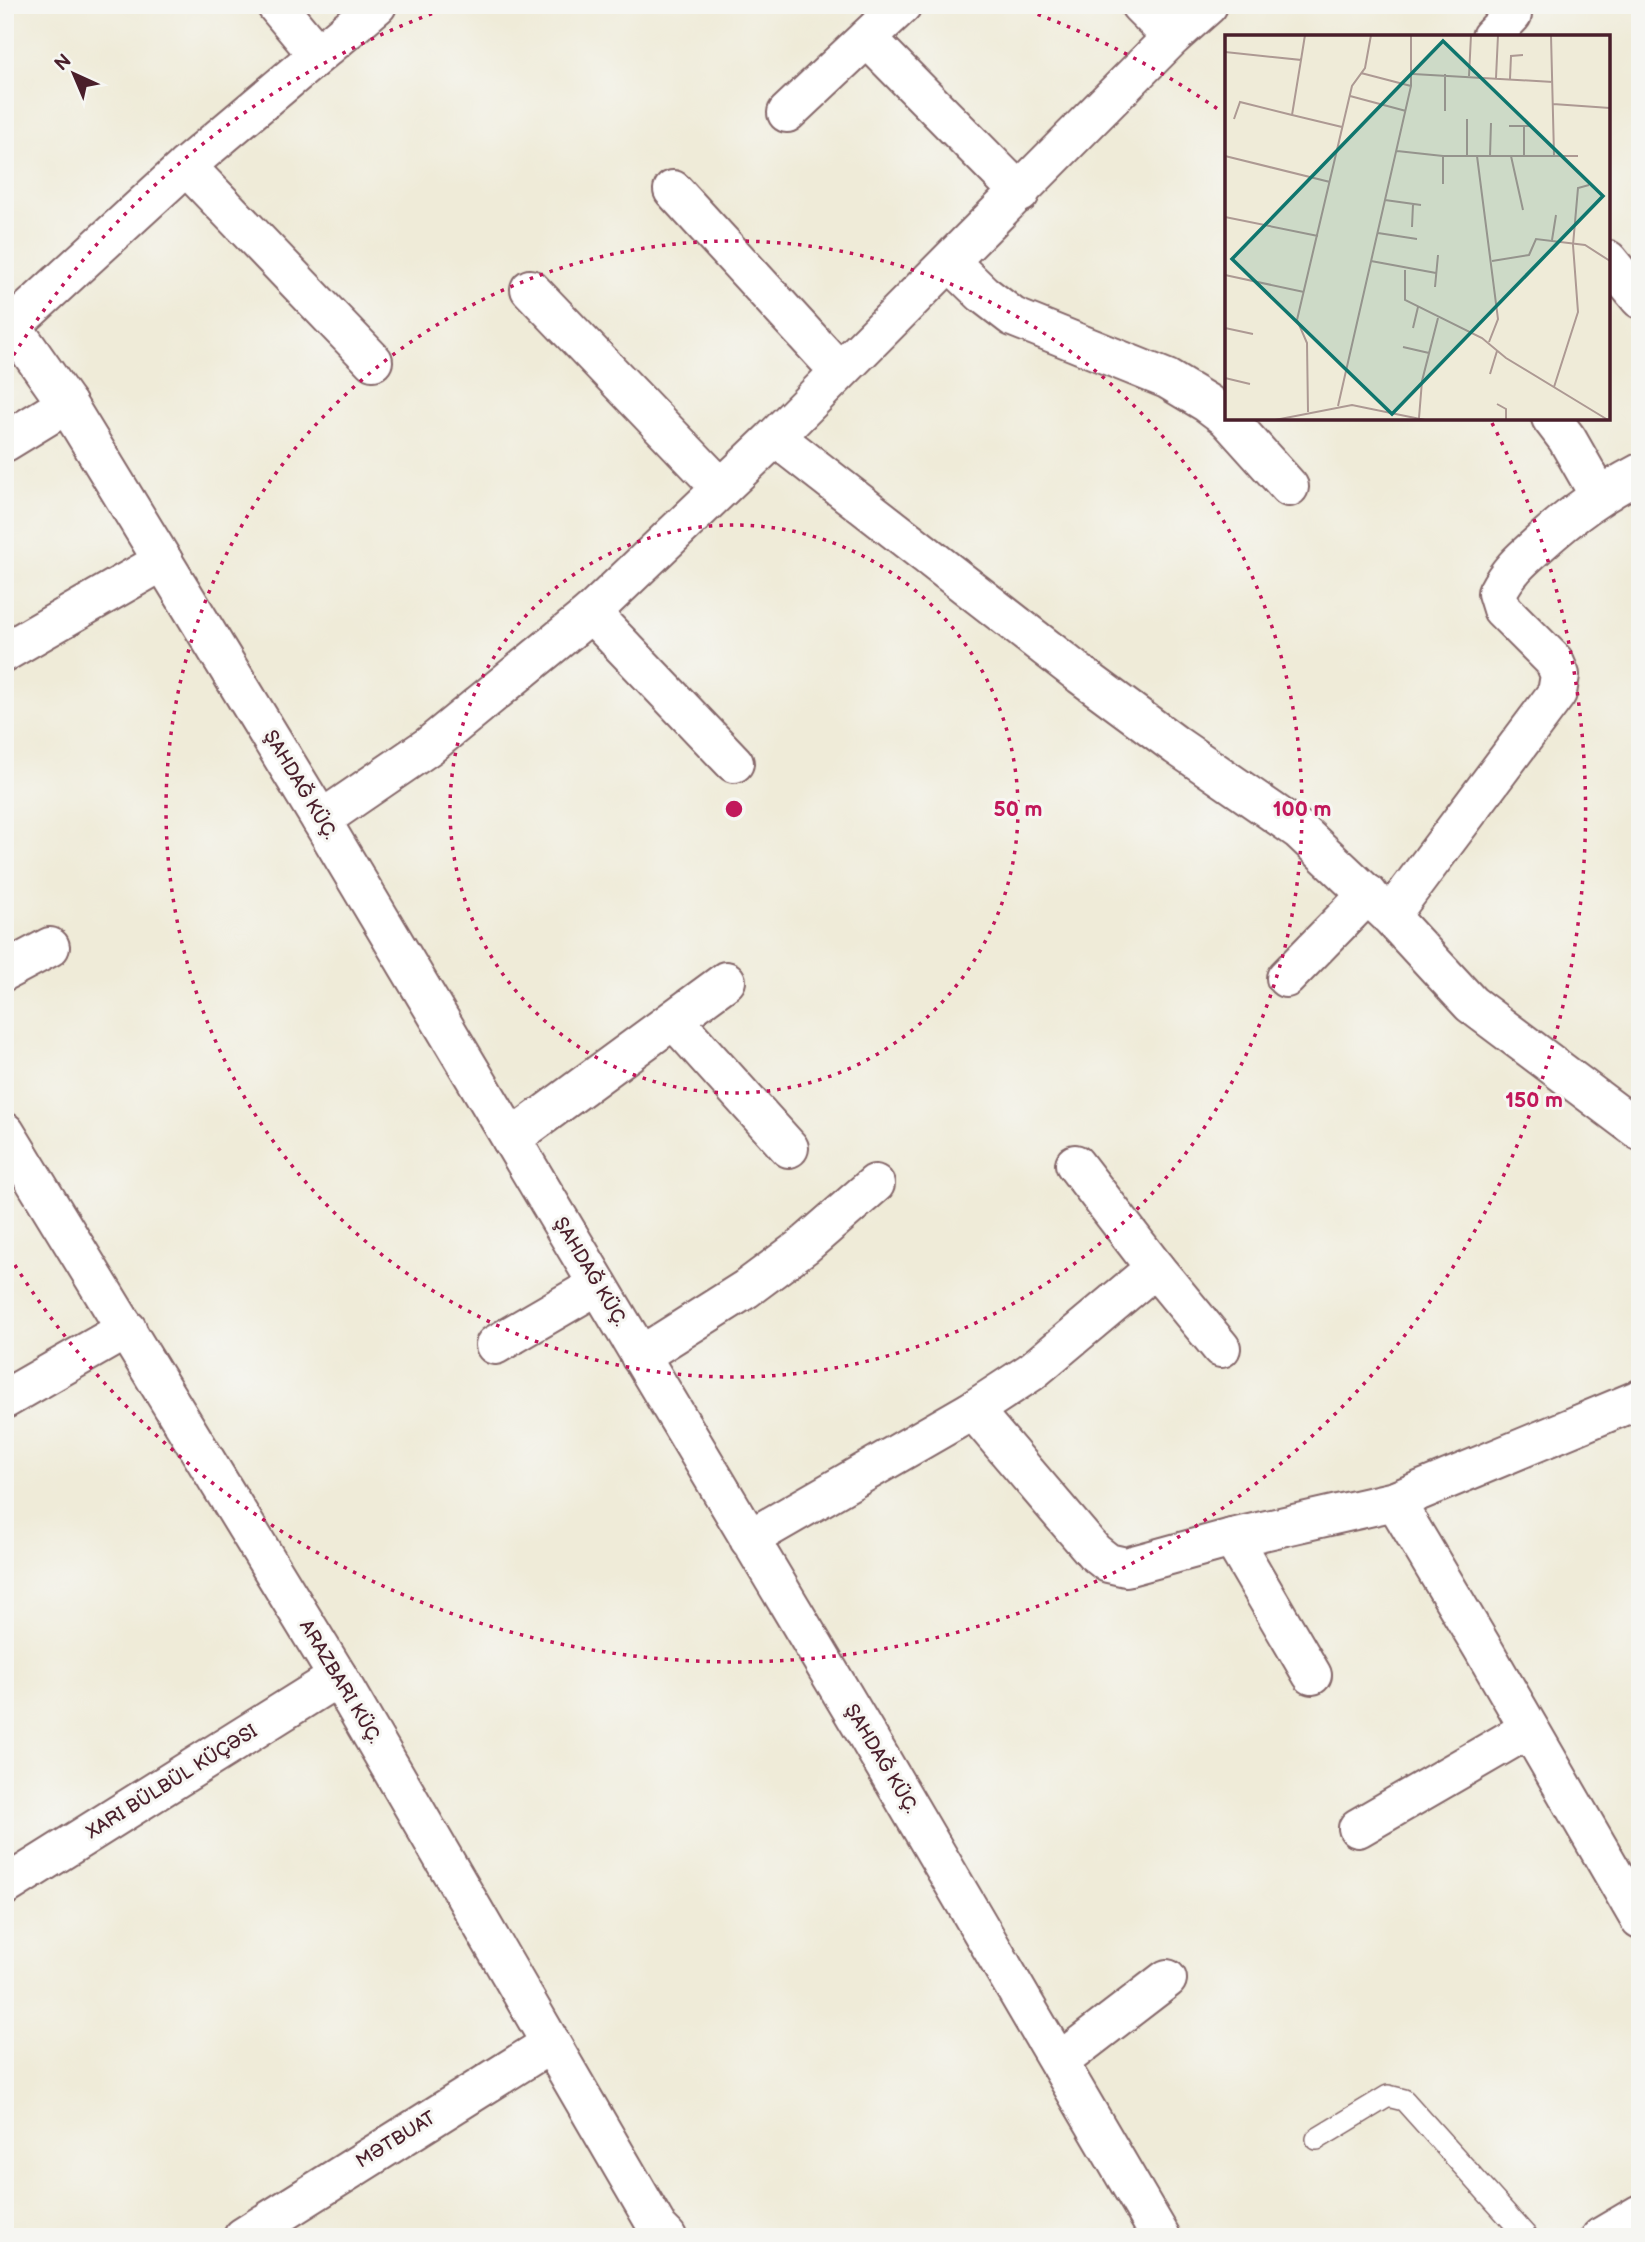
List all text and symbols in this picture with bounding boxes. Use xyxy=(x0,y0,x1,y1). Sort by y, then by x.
inset map xyxy=(1225,35,1610,420)
north arrow xyxy=(38,38,108,108)
text: N xyxy=(50,50,76,76)
street label: ŞAHDAĞ KÜÇ. xyxy=(258,726,342,844)
centre of rings xyxy=(722,797,746,821)
text: 50 m xyxy=(994,797,1042,822)
text: 100 m xyxy=(1273,797,1331,822)
text: 150 m xyxy=(1505,1088,1563,1113)
street label: ŞAHDAĞ KÜÇ. xyxy=(548,1213,632,1331)
street label: ARAZBARI KÜÇ. xyxy=(294,1616,386,1748)
street label: ŞAHDAĞ KÜÇ. xyxy=(839,1700,923,1818)
street label: XARI BÜLBÜL KÜÇƏSI xyxy=(81,1720,262,1845)
street label: MƏTBUAT xyxy=(352,2106,440,2173)

